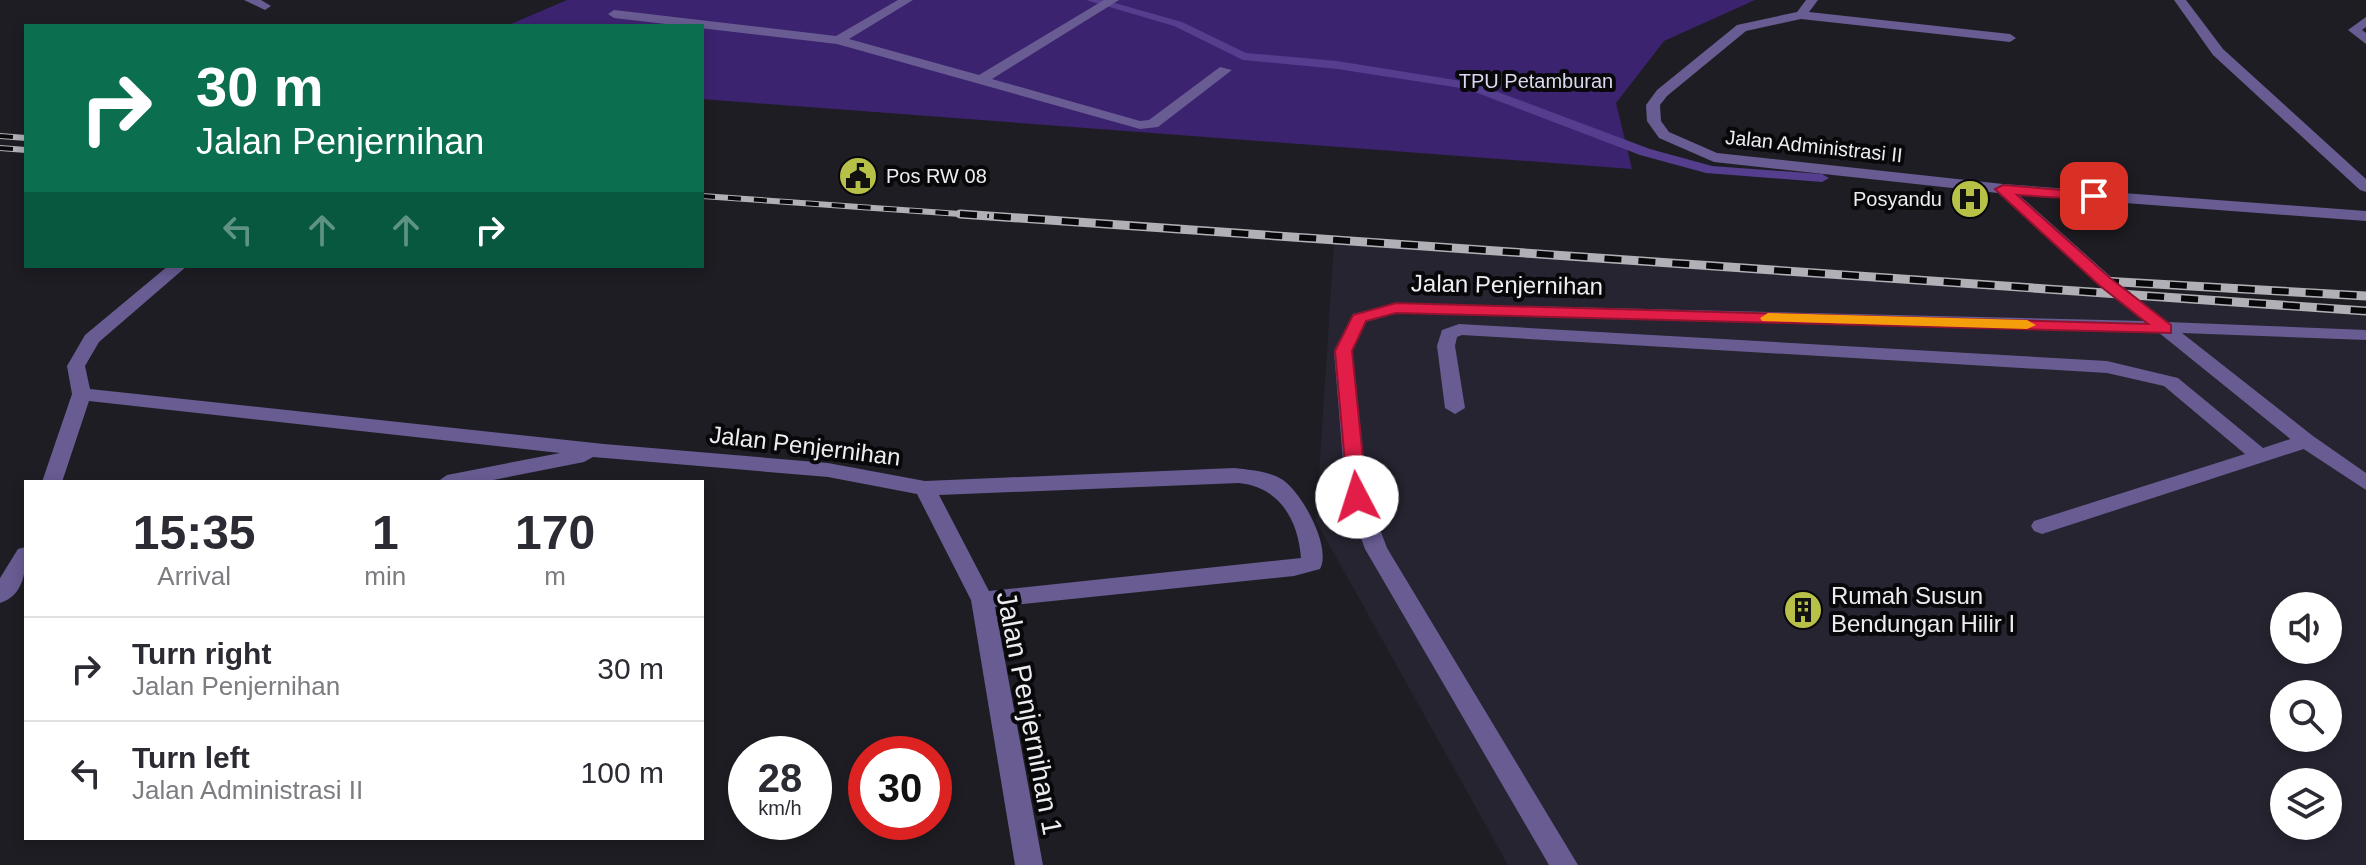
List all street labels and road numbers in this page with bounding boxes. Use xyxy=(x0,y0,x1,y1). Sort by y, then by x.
street label: Jalan Administrasi II xyxy=(1724,126,1904,166)
street label: Jalan Penjernihan xyxy=(1411,269,1603,300)
street label: Jalan Penjernihan xyxy=(708,420,902,471)
street label: Jalan Penjernihan 1 xyxy=(991,589,1068,838)

